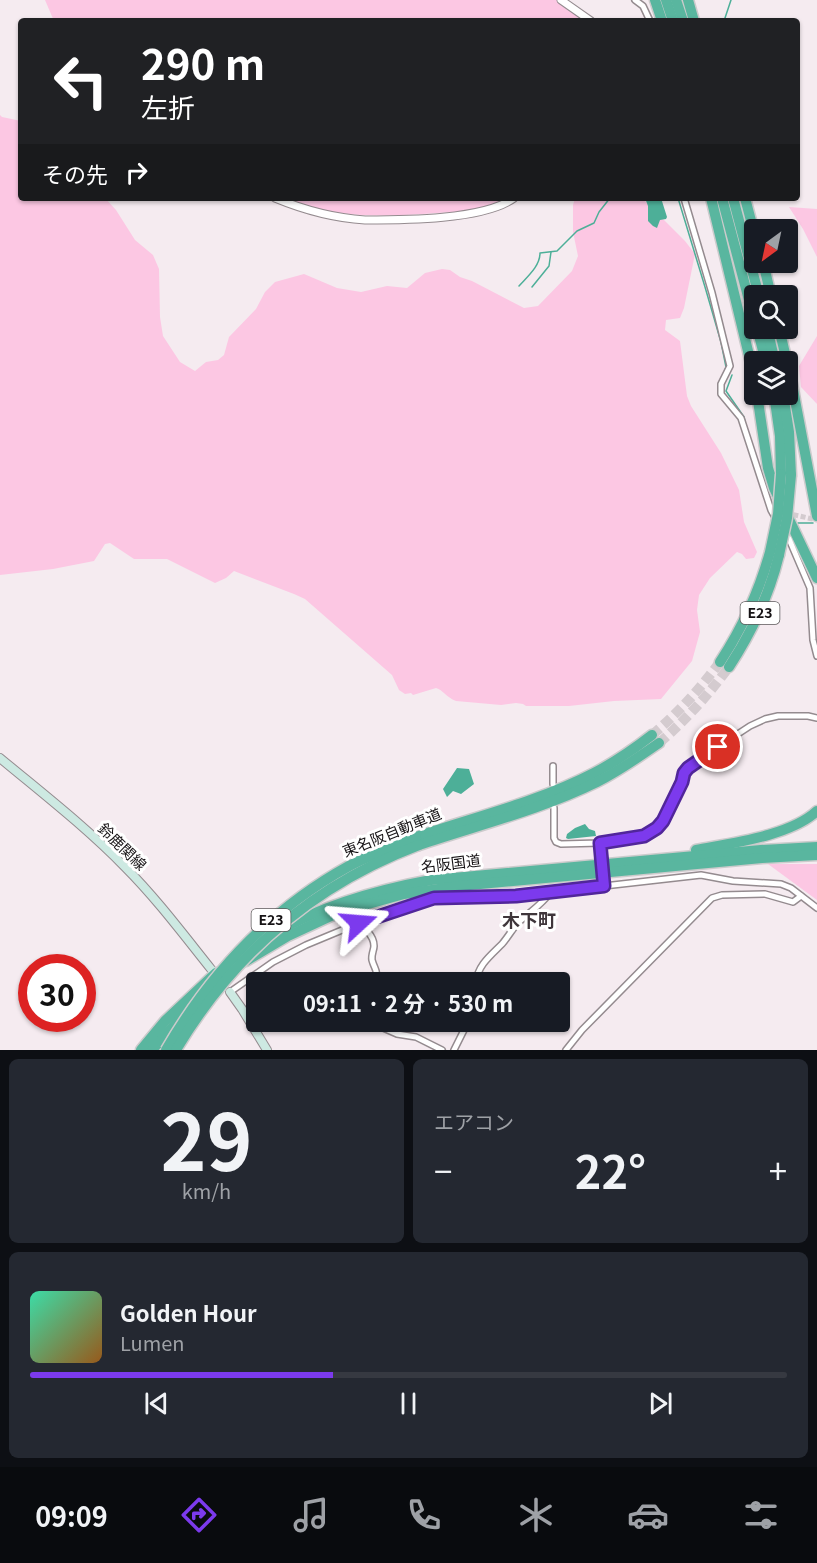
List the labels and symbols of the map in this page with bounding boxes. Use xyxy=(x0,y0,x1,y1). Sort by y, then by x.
north arrow xyxy=(744,219,798,273)
road number: E23 xyxy=(740,602,780,624)
pin xyxy=(692,721,743,772)
street label: 東名阪自動車道 xyxy=(339,802,444,861)
street label: 鈴鹿関線 xyxy=(94,818,152,874)
street label: 名阪国道 xyxy=(420,848,482,877)
position arrow xyxy=(327,891,391,955)
district label: 木下町 xyxy=(502,906,556,932)
road number: E23 xyxy=(252,909,290,931)
speed limit sign: 30 xyxy=(18,954,96,1032)

